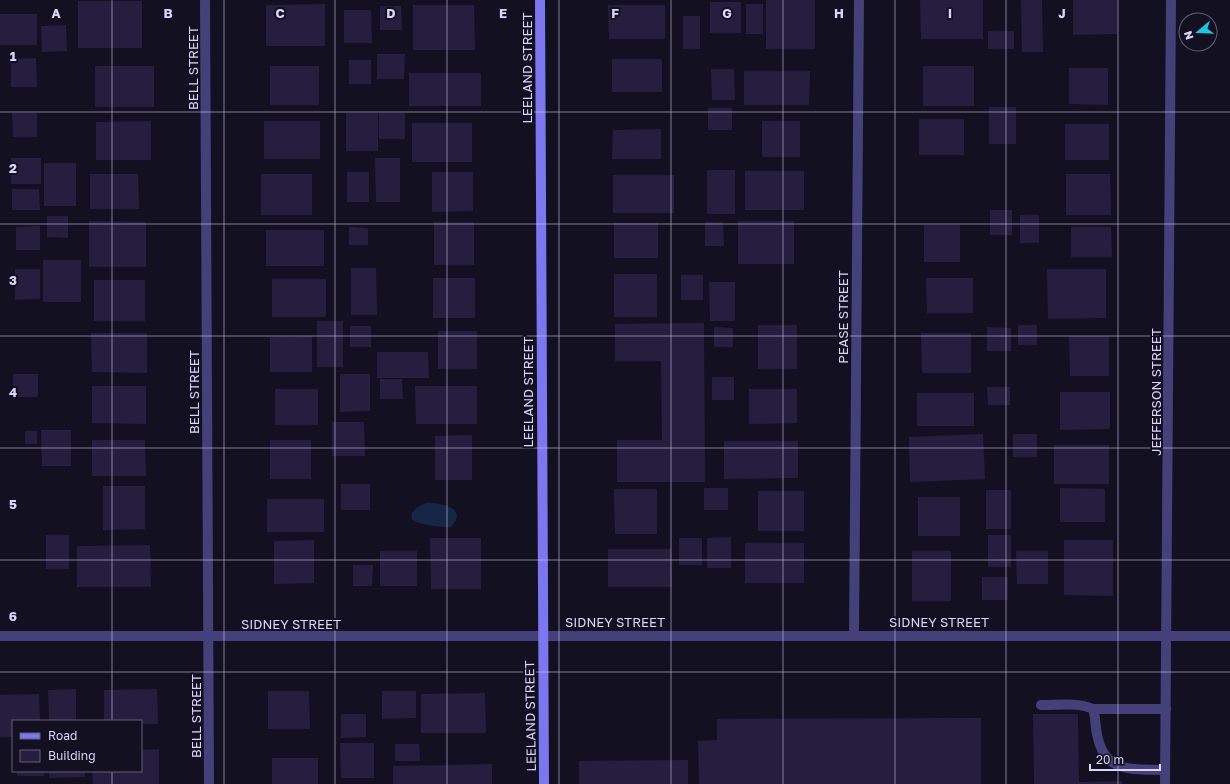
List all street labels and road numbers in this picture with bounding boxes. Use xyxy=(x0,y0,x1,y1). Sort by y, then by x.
street label: LEELAND STREET xyxy=(519,12,535,124)
street label: BELL STREET xyxy=(185,26,201,110)
street label: PEASE STREET xyxy=(835,270,851,364)
street label: JEFFERSON STREET xyxy=(1148,328,1164,456)
street label: LEELAND STREET xyxy=(520,336,536,448)
street label: BELL STREET xyxy=(186,350,202,434)
street label: SIDNEY STREET xyxy=(565,614,665,630)
street label: SIDNEY STREET xyxy=(889,614,989,630)
street label: SIDNEY STREET xyxy=(241,616,341,632)
street label: LEELAND STREET xyxy=(521,660,539,772)
street label: BELL STREET xyxy=(188,674,204,758)

